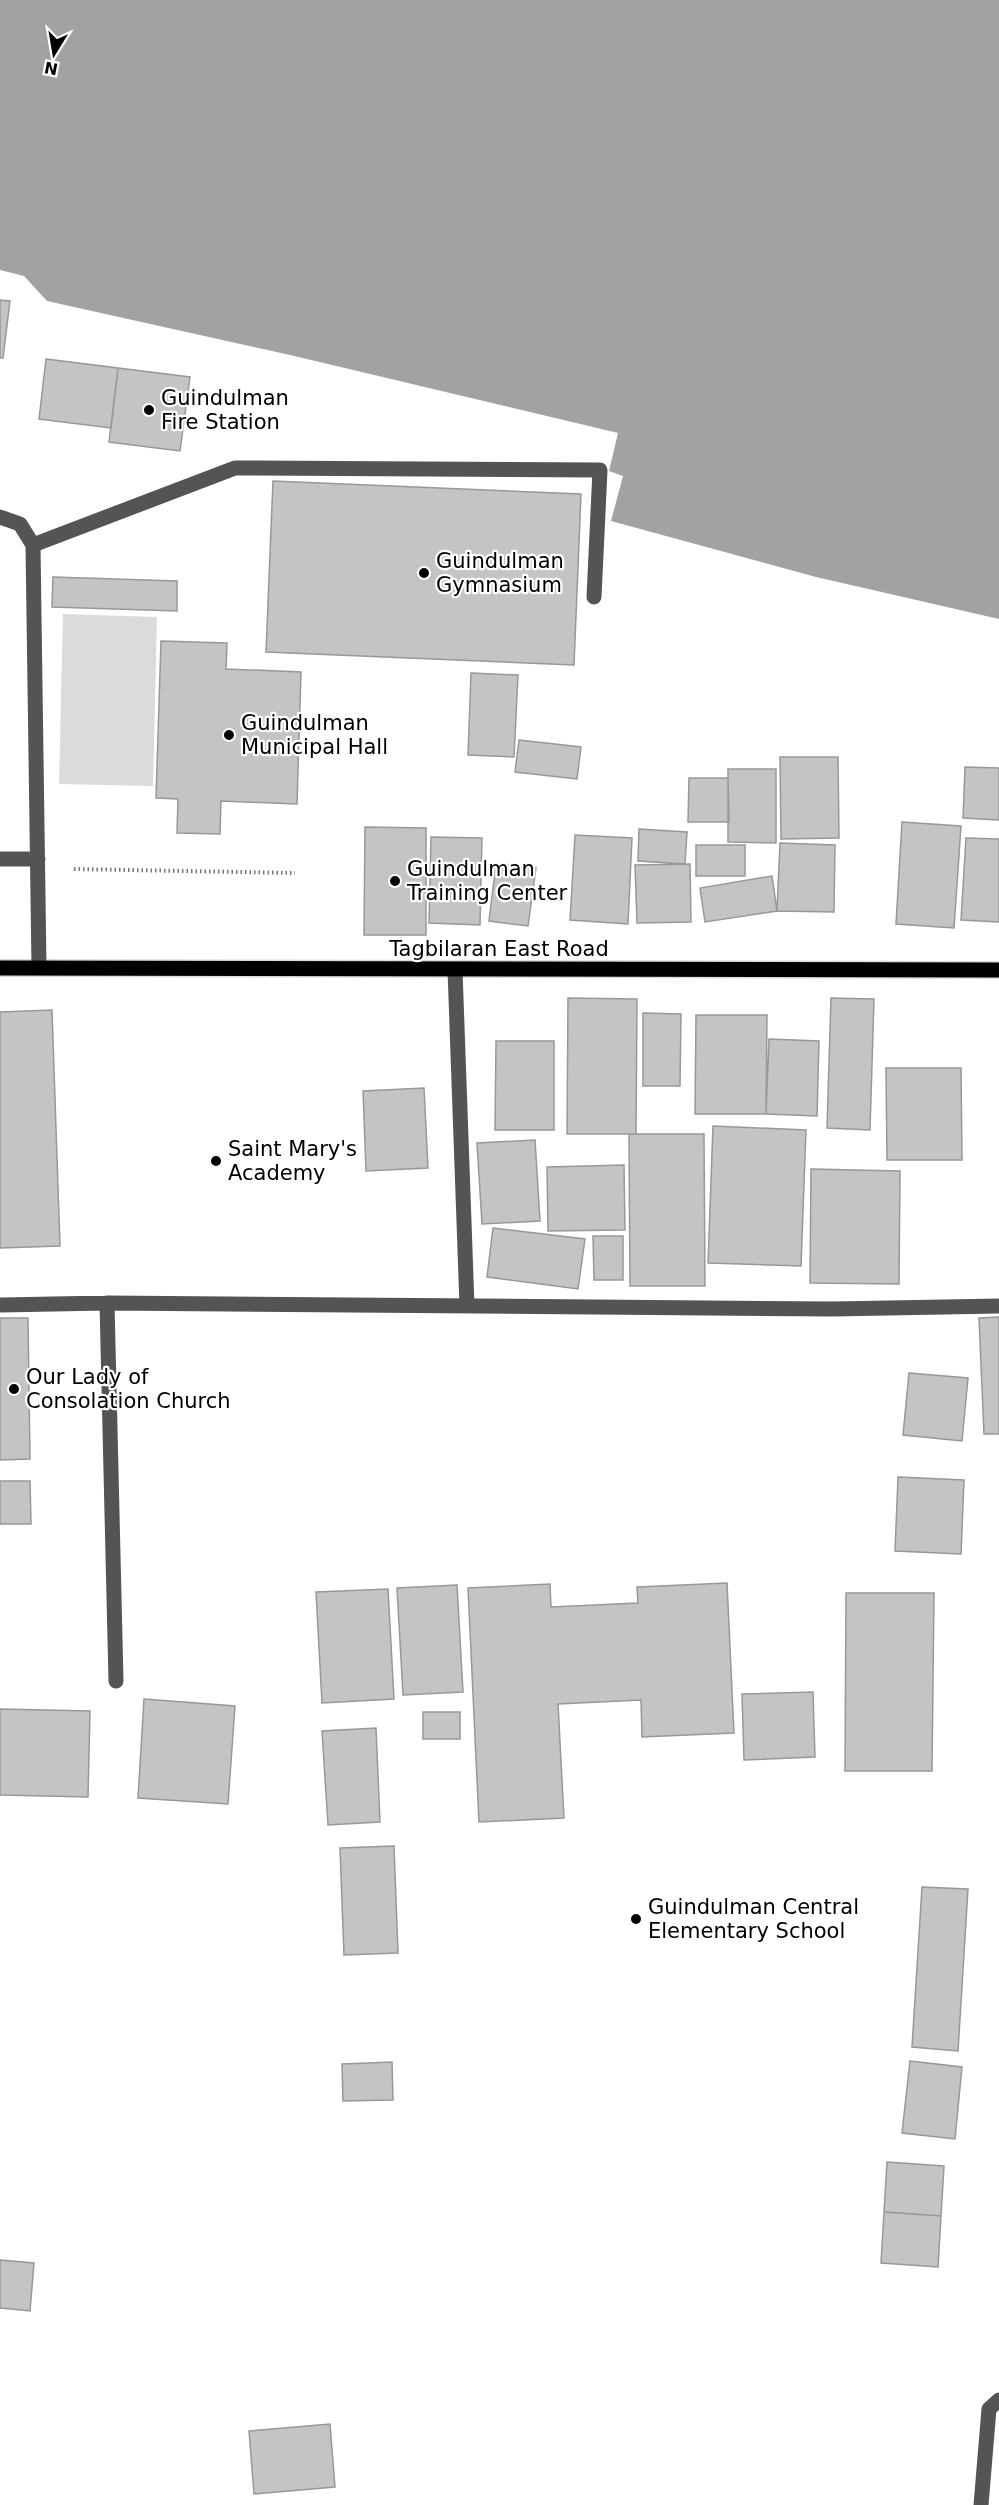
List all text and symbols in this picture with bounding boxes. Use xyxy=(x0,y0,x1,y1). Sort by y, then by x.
north arrow xyxy=(24,24,84,84)
text: N xyxy=(43,58,60,79)
place label: Guindulman Fire Station xyxy=(161,386,289,434)
marker: Guindulman Fire Station xyxy=(142,403,156,417)
place label: Guindulman Gymnasium xyxy=(436,549,564,597)
marker: Guindulman Gymnasium xyxy=(417,566,431,580)
place label: Guindulman Municipal Hall xyxy=(241,711,388,759)
marker: Guindulman Municipal Hall xyxy=(222,728,236,742)
place label: Guindulman Training Center xyxy=(406,857,568,905)
marker: Guindulman Training Center xyxy=(388,874,402,888)
street label: Tagbilaran East Road xyxy=(388,937,609,961)
place label: Saint Mary's Academy xyxy=(228,1137,357,1185)
marker: Saint Mary's Academy xyxy=(209,1154,223,1168)
place label: Our Lady of Consolation Church xyxy=(26,1365,231,1413)
marker: Our Lady of Consolation Church xyxy=(7,1382,21,1396)
place label: Guindulman Central Elementary School xyxy=(648,1895,859,1943)
marker: Guindulman Central Elementary School xyxy=(629,1912,643,1926)

